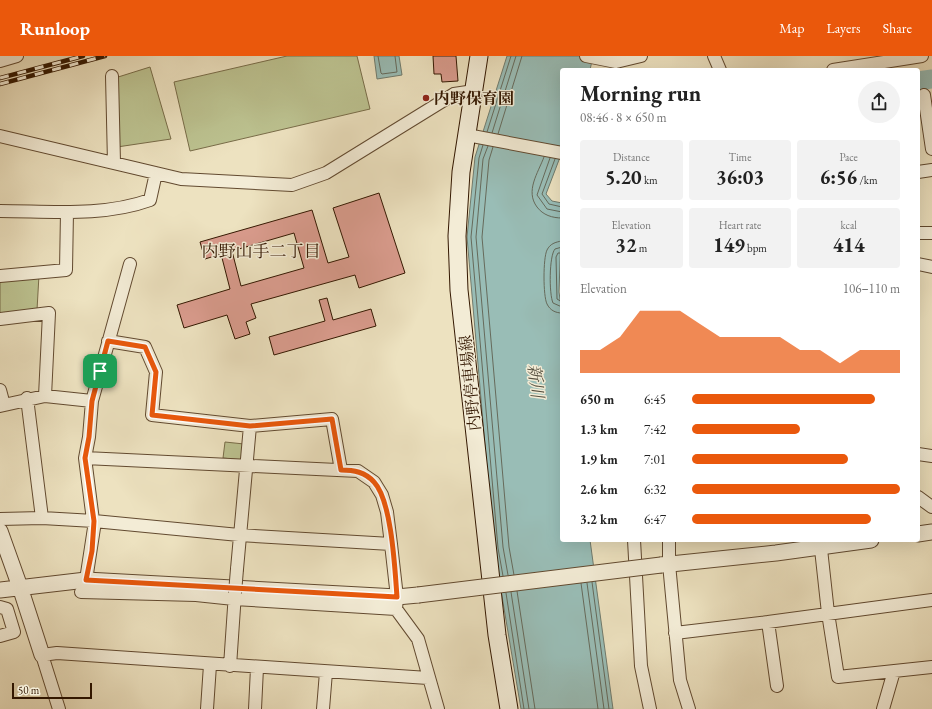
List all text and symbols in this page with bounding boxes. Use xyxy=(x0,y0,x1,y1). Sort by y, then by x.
text: Runloop xyxy=(20,16,90,41)
text: Map xyxy=(779,19,804,37)
text: Layers xyxy=(826,19,861,37)
text: Share xyxy=(883,19,912,37)
text: Morning run xyxy=(580,79,701,108)
button: share xyxy=(858,81,900,123)
place label: 内野保育園 xyxy=(434,88,514,109)
marker: 内野保育園 xyxy=(421,93,431,103)
text: 08:46 · 8 × 650 m xyxy=(580,109,667,126)
text: Distance xyxy=(613,150,650,164)
text: Time xyxy=(729,150,751,164)
text: Pace xyxy=(839,150,858,164)
text: 5.20 xyxy=(605,164,642,190)
text: 36:03 xyxy=(716,164,764,190)
text: 6:56 xyxy=(820,164,857,190)
text: km xyxy=(642,173,658,187)
text: /km xyxy=(857,173,878,187)
text: Elevation xyxy=(612,218,651,232)
text: Heart rate xyxy=(719,218,761,232)
text: kcal xyxy=(840,218,857,232)
text: 32 xyxy=(615,232,637,258)
text: 149 xyxy=(713,232,745,258)
text: 414 xyxy=(833,232,865,258)
district label: 内野山手二丁目 xyxy=(202,240,321,262)
text: m xyxy=(637,241,647,255)
text: bpm xyxy=(745,241,767,255)
text: Elevation xyxy=(580,280,627,297)
text: 106–110 m xyxy=(843,280,900,297)
street label: 内野停車場線 xyxy=(455,334,485,432)
pin xyxy=(83,354,117,388)
icon: arrive xyxy=(89,360,111,382)
water label: 新川 xyxy=(523,363,549,401)
text: 650 m xyxy=(580,391,614,408)
text: 6:45 xyxy=(644,391,666,408)
text: 1.3 km xyxy=(580,421,618,438)
text: 7:42 xyxy=(644,421,666,438)
text: 1.9 km xyxy=(580,451,618,468)
text: 7:01 xyxy=(644,451,666,468)
text: 2.6 km xyxy=(580,481,618,498)
text: 6:32 xyxy=(644,481,666,498)
text: 3.2 km xyxy=(580,511,618,528)
text: 6:47 xyxy=(644,511,666,528)
scale bar xyxy=(12,681,92,700)
text: 50 m xyxy=(18,683,39,697)

